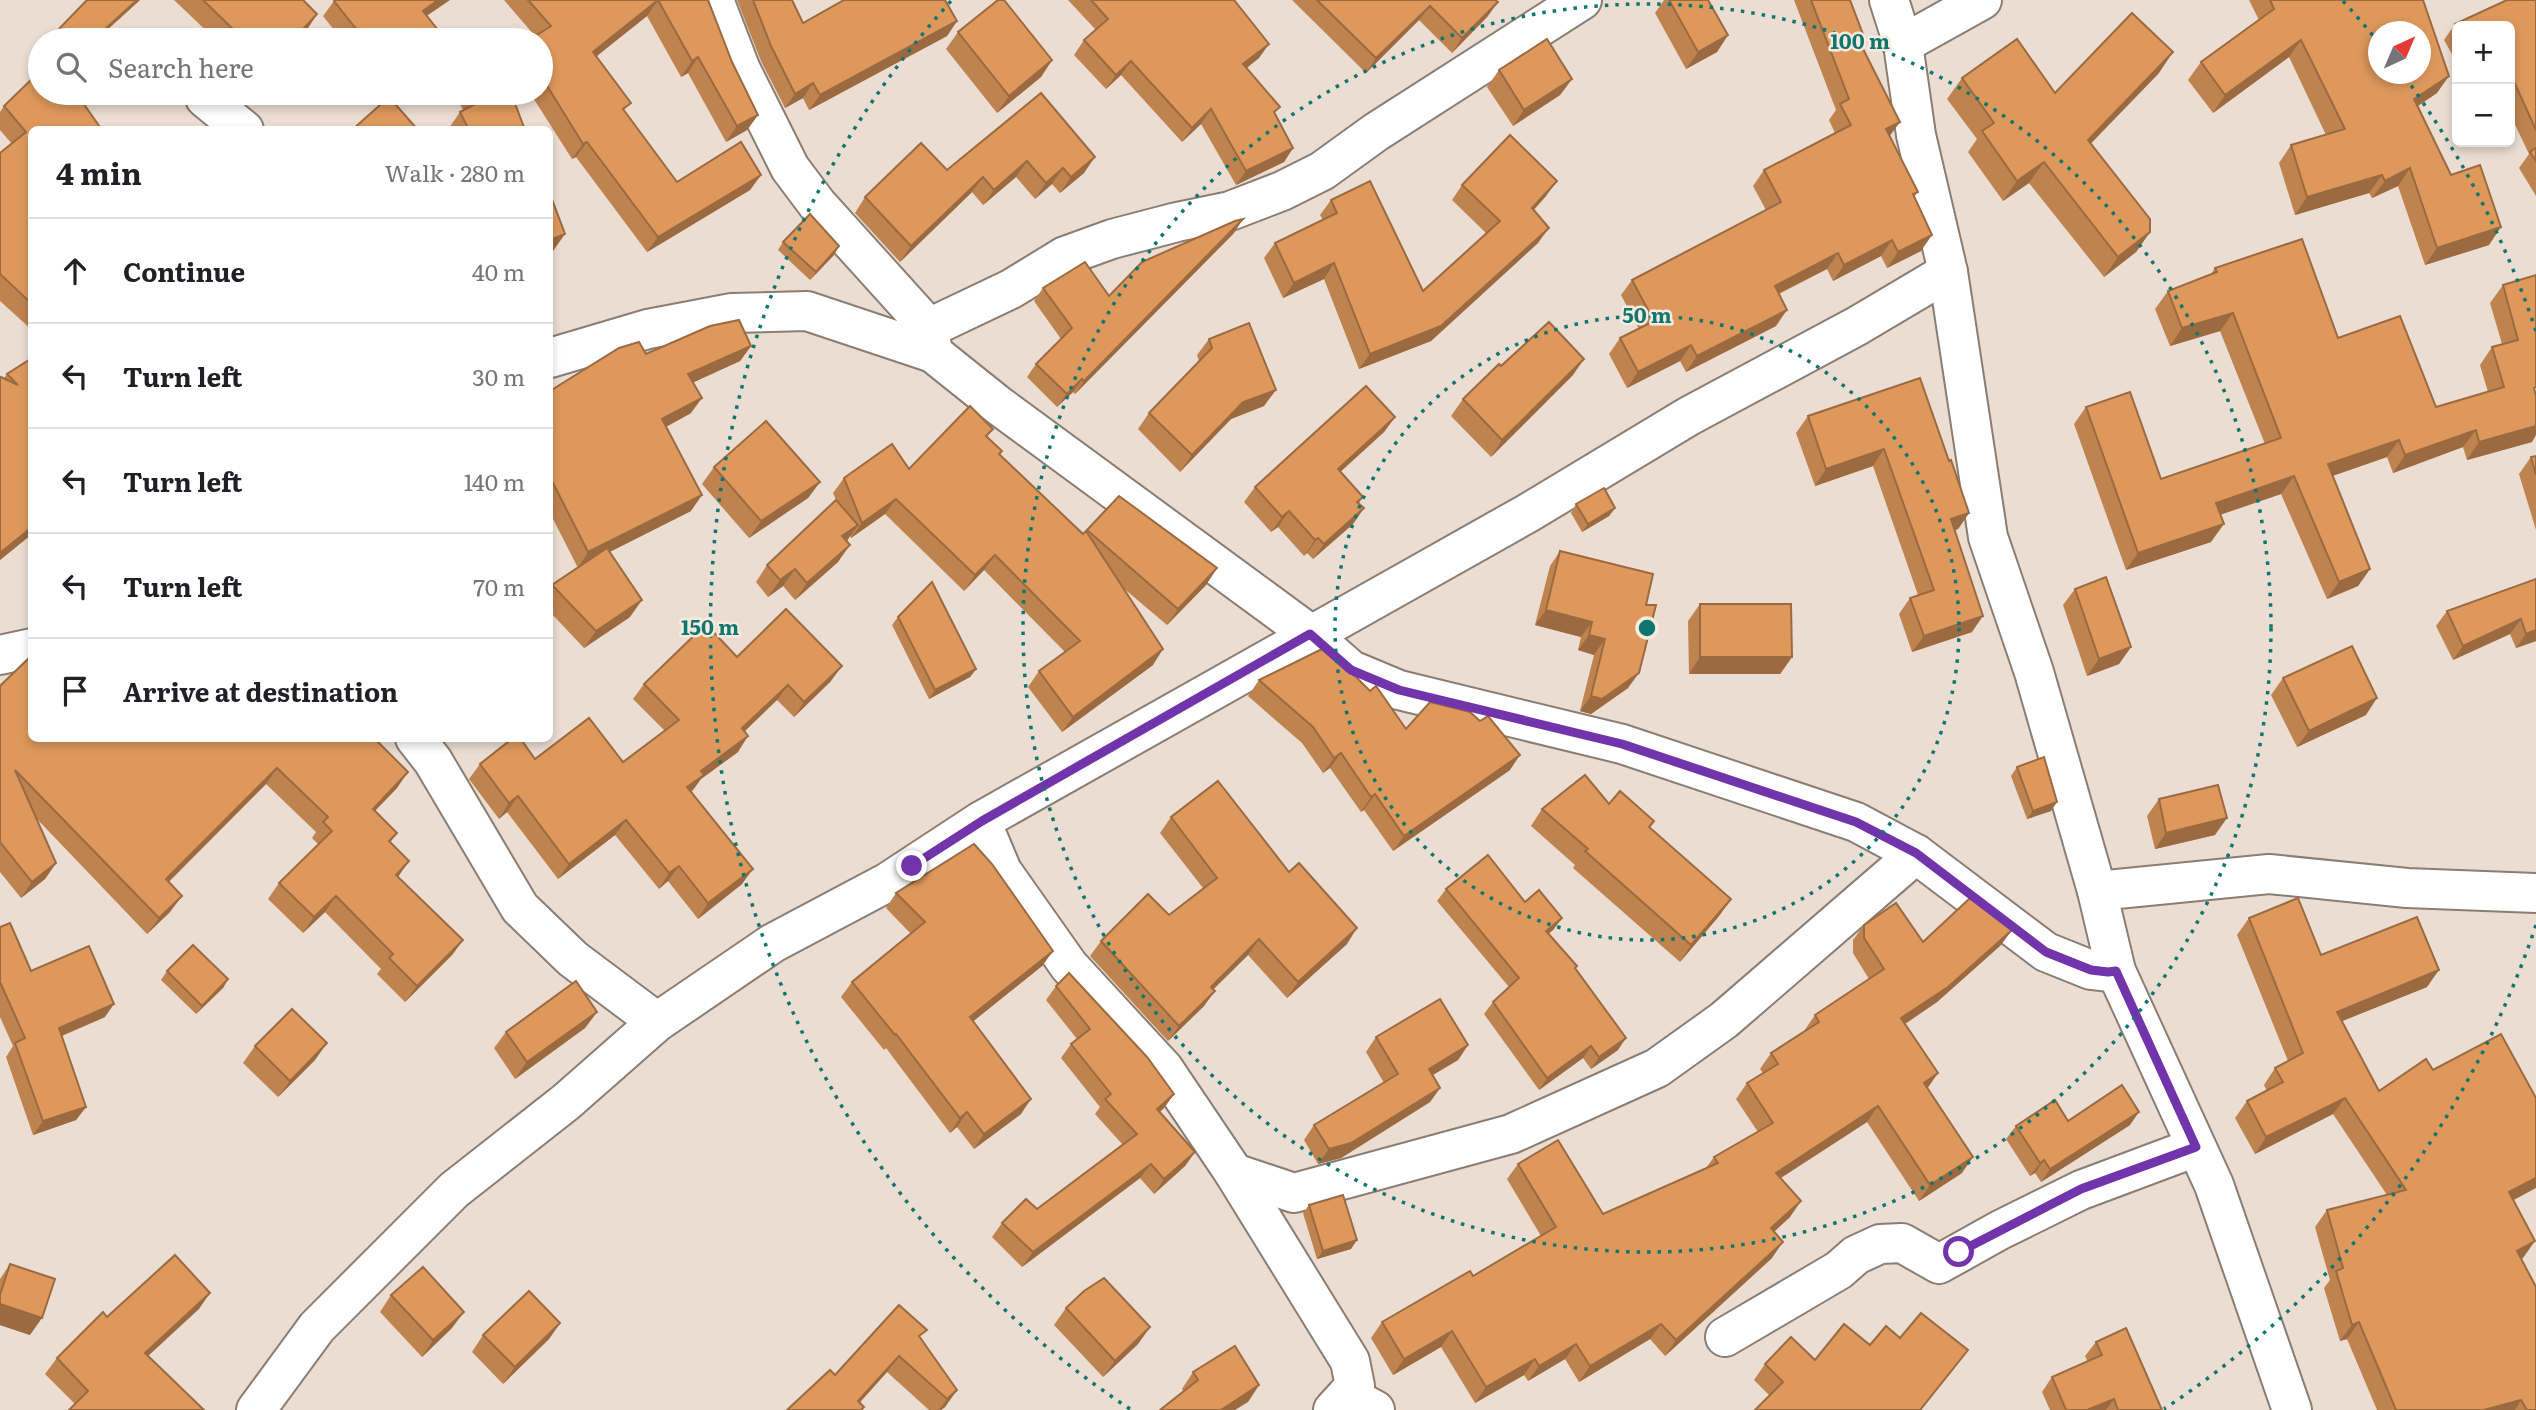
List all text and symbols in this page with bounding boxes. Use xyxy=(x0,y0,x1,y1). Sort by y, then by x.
north arrow xyxy=(2368,21,2431,84)
map controls xyxy=(2452,21,2515,147)
button: + xyxy=(2452,21,2515,84)
text: 100 m xyxy=(1830,24,1890,55)
search box xyxy=(28,28,553,105)
text: Search here xyxy=(108,47,254,86)
icon: search xyxy=(52,48,90,86)
button: − xyxy=(2452,84,2515,147)
text: 4 min xyxy=(56,150,142,194)
text: Walk · 280 m xyxy=(385,155,525,189)
text: Continue xyxy=(123,251,245,290)
icon: ahead xyxy=(56,252,94,290)
text: 40 m xyxy=(472,254,525,288)
text: 50 m xyxy=(1622,298,1672,329)
text: Turn left xyxy=(123,356,242,395)
icon: left xyxy=(56,357,94,395)
text: 30 m xyxy=(472,359,525,393)
text: Turn left xyxy=(123,461,242,500)
icon: left xyxy=(56,462,94,500)
text: 140 m xyxy=(464,464,525,498)
text: Turn left xyxy=(123,566,242,605)
icon: left xyxy=(56,567,94,605)
text: 70 m xyxy=(473,569,525,603)
text: 150 m xyxy=(681,610,739,641)
centre of rings xyxy=(1635,616,1659,640)
text: Arrive at destination xyxy=(123,671,398,710)
icon: arrive xyxy=(56,672,94,710)
route end xyxy=(896,850,927,881)
route start xyxy=(1943,1236,1974,1267)

